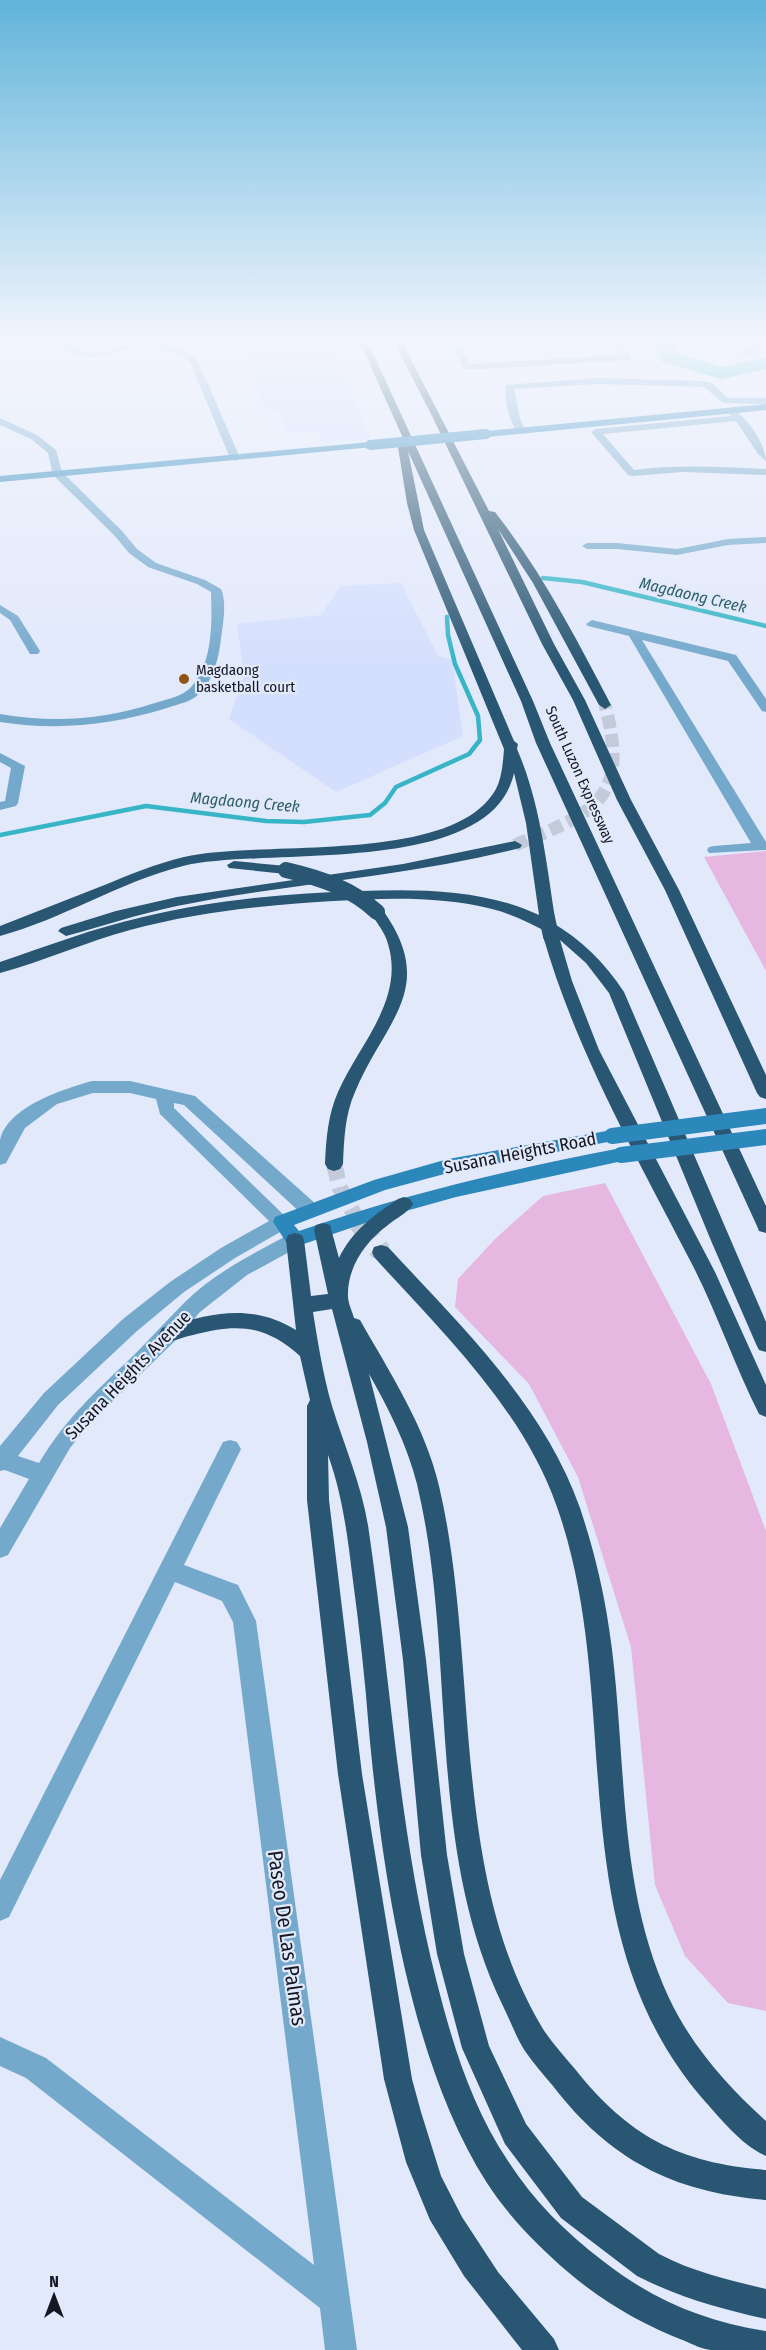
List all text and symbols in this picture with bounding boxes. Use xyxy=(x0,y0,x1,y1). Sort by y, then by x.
water label: Magdaong Creek xyxy=(637,573,749,617)
place label: Magdaong basketball court xyxy=(196,661,295,696)
marker: Magdaong basketball court xyxy=(177,672,191,686)
street label: South Luzon Expressway xyxy=(542,703,619,847)
water label: Magdaong Creek xyxy=(190,788,300,816)
street label: Susana Heights Road xyxy=(442,1127,598,1179)
street label: Susana Heights Avenue xyxy=(61,1306,196,1444)
street label: Paseo De Las Palmas xyxy=(262,1849,312,2027)
north arrow xyxy=(24,2266,84,2326)
text: N xyxy=(49,2272,59,2291)

